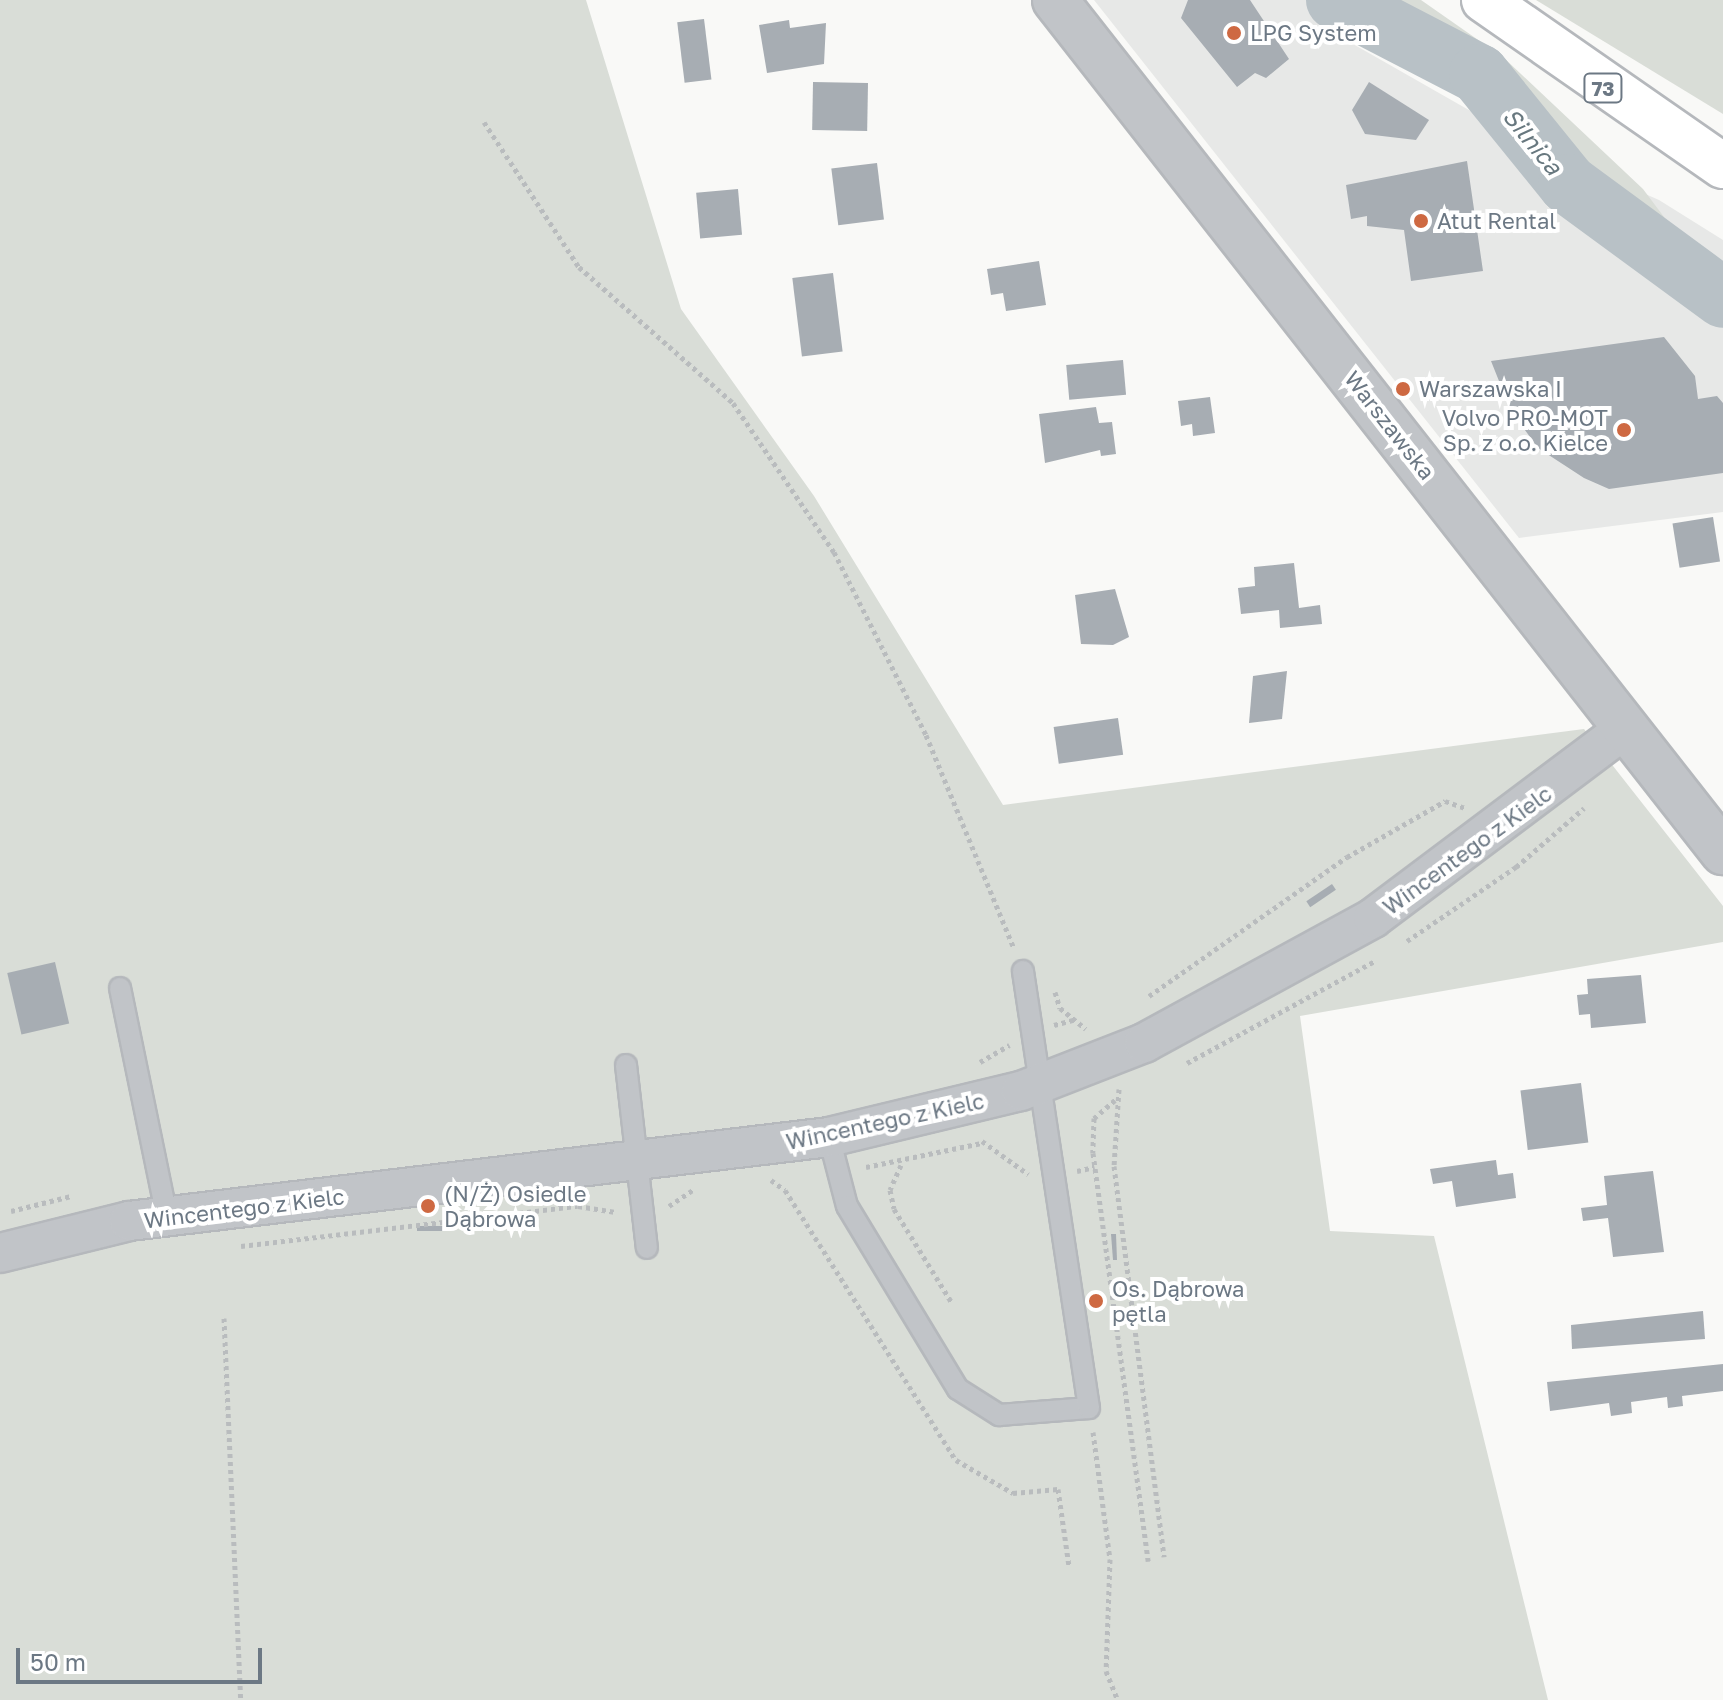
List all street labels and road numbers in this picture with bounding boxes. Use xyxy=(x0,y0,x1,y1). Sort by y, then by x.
road number: 73 xyxy=(1583,72,1623,104)
street label: Warszawska xyxy=(1339,365,1441,485)
street label: Wincentego z Kielc xyxy=(1378,780,1556,920)
street label: Wincentego z Kielc xyxy=(784,1087,986,1155)
street label: Wincentego z Kielc xyxy=(142,1183,346,1233)

